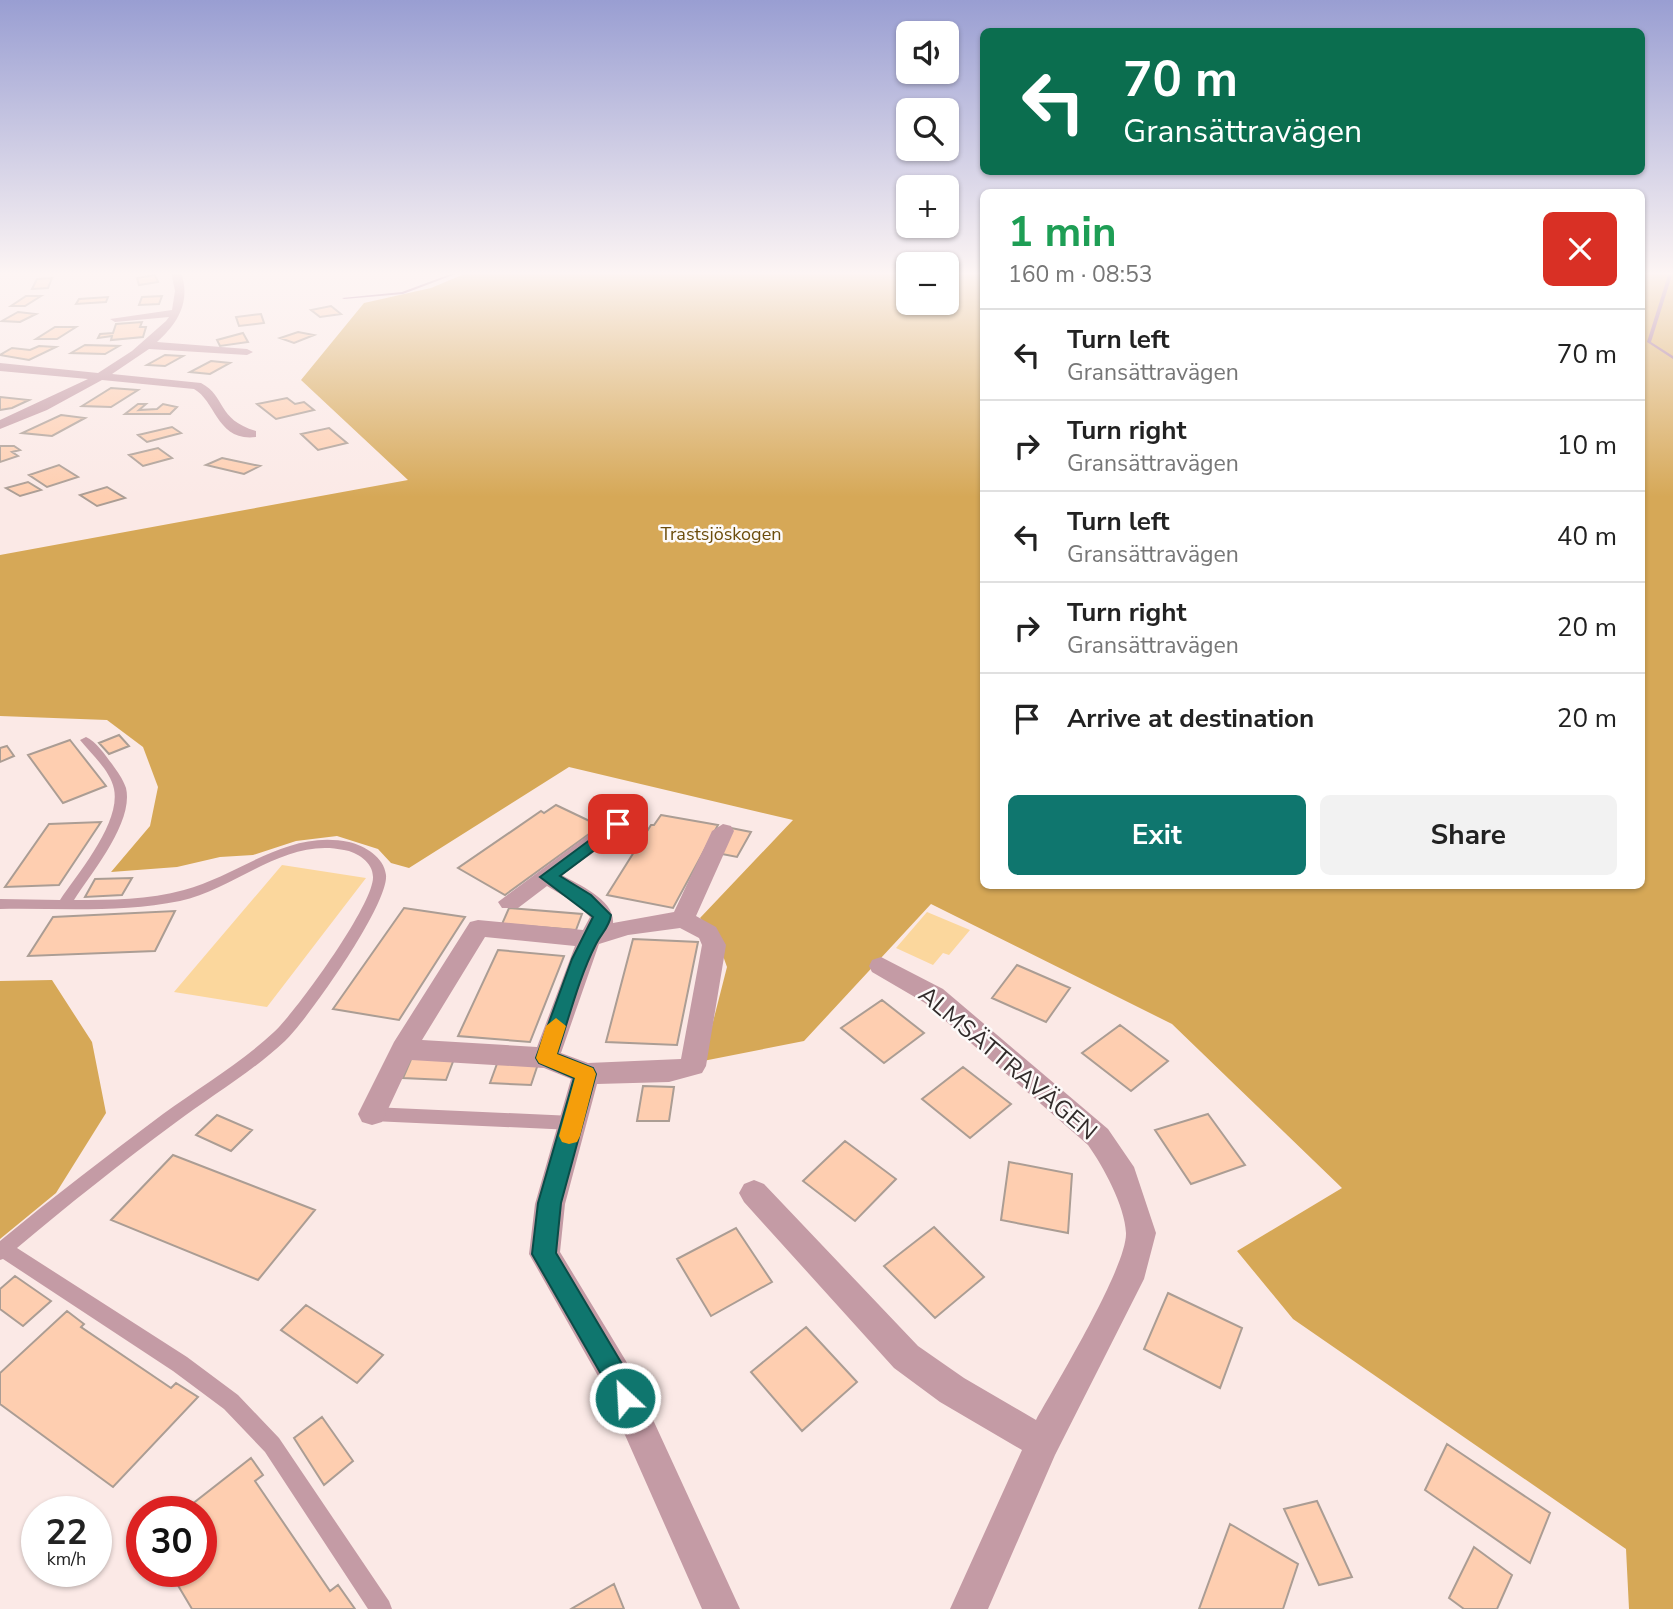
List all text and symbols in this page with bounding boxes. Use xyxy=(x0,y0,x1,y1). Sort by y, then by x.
map controls xyxy=(896,21,959,315)
button: sound xyxy=(896,21,959,84)
text: 70 m xyxy=(1123,46,1238,113)
icon: left xyxy=(1008,56,1099,147)
button: search xyxy=(896,98,959,161)
text: Gransättravägen xyxy=(1123,110,1362,153)
button: + xyxy=(896,175,959,238)
text: 1 min xyxy=(1008,204,1117,261)
button: close xyxy=(1543,212,1617,286)
button: − xyxy=(896,252,959,315)
text: 160 m · 08:53 xyxy=(1008,259,1153,290)
text: Turn left xyxy=(1067,322,1170,357)
icon: left xyxy=(1008,336,1046,374)
text: 70 m xyxy=(1557,337,1617,372)
text: Gransättravägen xyxy=(1067,357,1239,388)
text: Turn right xyxy=(1067,413,1186,448)
icon: right xyxy=(1008,427,1046,465)
text: 10 m xyxy=(1557,428,1617,463)
text: Gransättravägen xyxy=(1067,448,1239,479)
text: Turn left xyxy=(1067,504,1170,539)
icon: left xyxy=(1008,518,1046,556)
text: 40 m xyxy=(1557,519,1617,554)
park label: Trastsjöskogen xyxy=(661,522,781,546)
text: Gransättravägen xyxy=(1067,539,1239,570)
text: Turn right xyxy=(1067,595,1186,630)
icon: right xyxy=(1008,609,1046,647)
text: 20 m xyxy=(1557,610,1617,645)
text: Gransättravägen xyxy=(1067,630,1239,661)
icon: arrive xyxy=(1008,700,1046,738)
text: Arrive at destination xyxy=(1067,701,1314,736)
text: 20 m xyxy=(1557,701,1617,736)
pin xyxy=(588,794,648,854)
button: Exit xyxy=(1008,795,1306,875)
button: Share xyxy=(1320,795,1617,875)
icon: arrive xyxy=(599,805,637,843)
street label: ALMSÄTTRAVÄGEN xyxy=(912,979,1104,1147)
position arrow xyxy=(588,1361,662,1435)
speed limit sign: 30 xyxy=(126,1496,217,1587)
text: 22 xyxy=(45,1509,88,1556)
text: km/h xyxy=(47,1547,86,1571)

